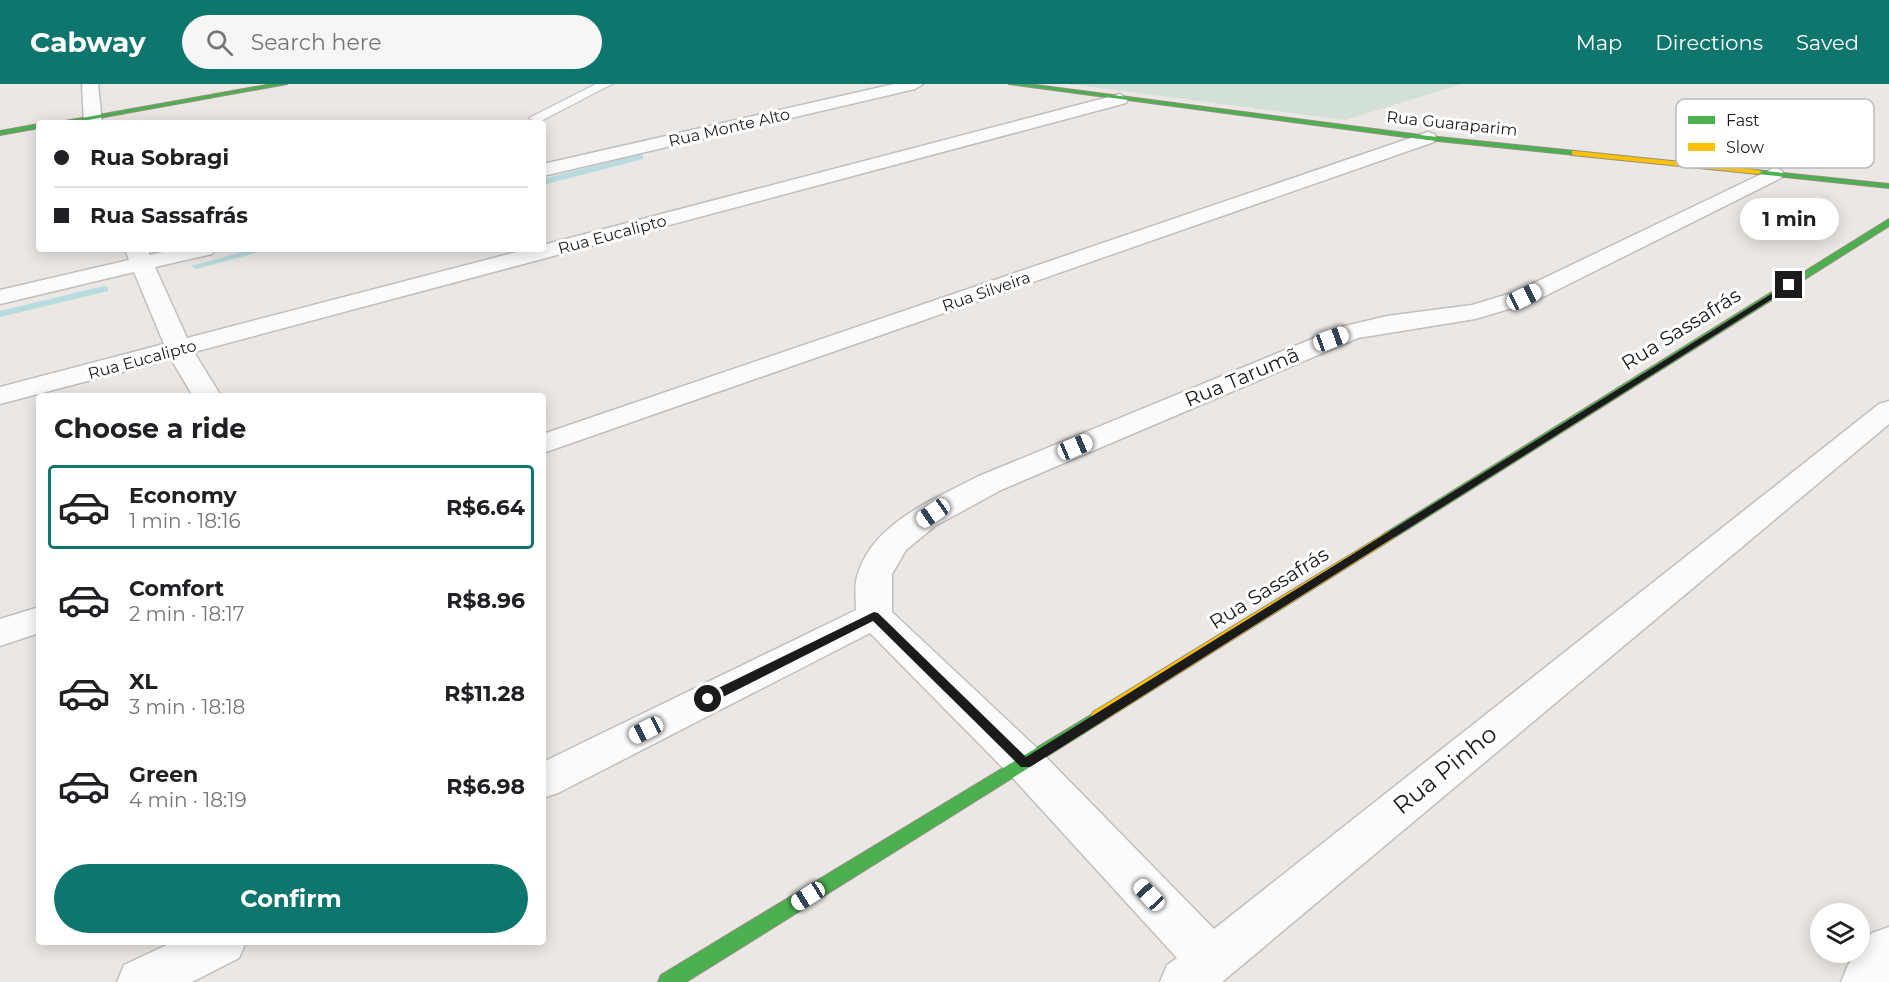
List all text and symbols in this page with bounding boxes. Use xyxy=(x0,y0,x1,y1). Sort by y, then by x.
search box xyxy=(182,15,602,69)
text: Cabway xyxy=(30,25,146,59)
icon: search xyxy=(203,26,236,59)
text: Search here xyxy=(251,29,382,56)
text: Map xyxy=(1576,30,1622,55)
text: Directions xyxy=(1655,30,1763,55)
text: Saved xyxy=(1796,30,1859,55)
legend xyxy=(1676,99,1874,168)
street label: Rua Monte Alto xyxy=(667,104,792,151)
street label: Rua Guaraparim xyxy=(1386,107,1518,140)
text: Fast xyxy=(1726,111,1760,130)
text: Slow xyxy=(1726,138,1764,157)
text: Rua Sobragi xyxy=(90,144,229,171)
callout: 1 min xyxy=(1740,198,1838,240)
text: Rua Sassafrás xyxy=(90,202,248,229)
text: 1 min xyxy=(1762,207,1817,231)
street label: Rua Eucalipto xyxy=(556,211,668,258)
street label: Rua Silveira xyxy=(940,268,1033,315)
route end xyxy=(1775,271,1802,298)
car xyxy=(1504,281,1544,313)
street label: Rua Sassafrás xyxy=(1617,283,1745,375)
car xyxy=(1311,324,1351,354)
street label: Rua Eucalipto xyxy=(86,336,198,383)
street label: Rua Tarumã xyxy=(1181,342,1303,412)
text: Choose a ride xyxy=(54,412,246,445)
car xyxy=(1055,432,1095,462)
icon: car xyxy=(57,480,111,534)
text: Economy xyxy=(129,482,237,509)
text: R$6.64 xyxy=(446,494,525,521)
car xyxy=(913,495,953,531)
text: 1 min · 18:16 xyxy=(129,509,241,533)
street label: Rua Sassafrás xyxy=(1205,542,1333,634)
icon: car xyxy=(57,573,111,627)
text: Comfort xyxy=(129,575,224,602)
text: R$8.96 xyxy=(446,587,525,614)
text: 2 min · 18:17 xyxy=(129,602,244,626)
icon: car xyxy=(57,666,111,720)
text: XL xyxy=(129,668,158,695)
text: R$11.28 xyxy=(444,680,525,707)
route start xyxy=(694,685,721,712)
text: 3 min · 18:18 xyxy=(129,695,245,719)
car xyxy=(626,714,666,746)
street label: Rua Pinho xyxy=(1387,719,1502,820)
icon: car xyxy=(57,759,111,813)
text: Green xyxy=(129,761,198,788)
text: R$6.98 xyxy=(446,773,525,800)
text: 4 min · 18:19 xyxy=(129,788,247,812)
button: Confirm xyxy=(54,864,528,933)
car xyxy=(1130,876,1168,914)
car xyxy=(788,879,828,913)
map controls xyxy=(1810,903,1870,963)
button: layers xyxy=(1810,903,1870,963)

